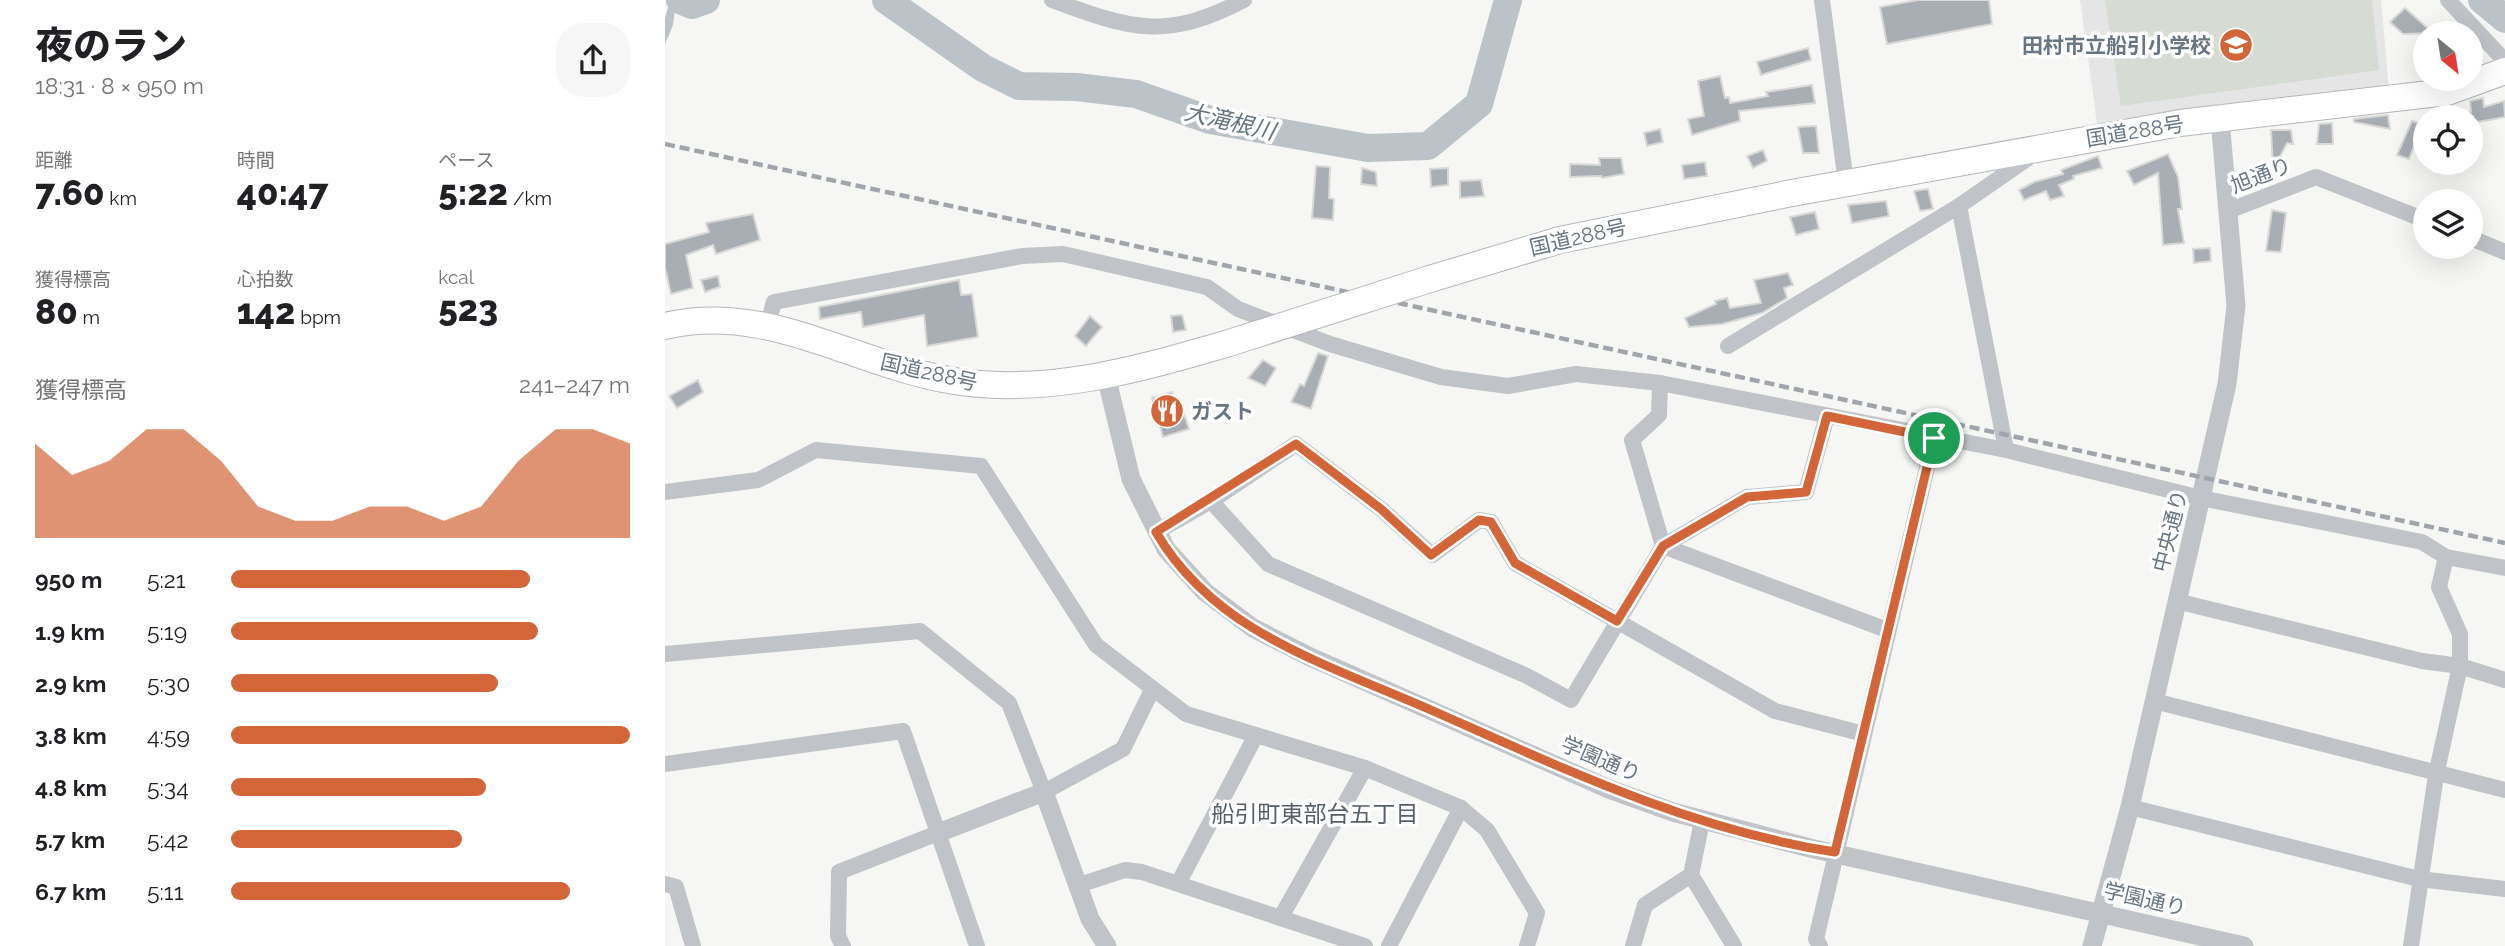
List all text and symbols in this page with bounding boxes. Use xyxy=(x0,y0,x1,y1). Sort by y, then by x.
north arrow xyxy=(2413,21,2483,91)
map controls xyxy=(2413,21,2483,259)
text: 夜のラン xyxy=(35,23,187,68)
button: share xyxy=(556,23,630,97)
school or university icon: 田村市立船引小学校 xyxy=(2217,26,2255,64)
place label: 田村市立船引小学校 xyxy=(2022,33,2211,58)
text: 18:31 · 8 × 950 m xyxy=(35,72,204,99)
water label: 大滝根川 xyxy=(1182,97,1281,145)
button: locate xyxy=(2413,105,2483,175)
street label: 国道288号 xyxy=(2084,111,2186,151)
text: 距離 xyxy=(35,149,73,171)
text: 時間 xyxy=(237,149,275,171)
text: ペース xyxy=(438,149,494,171)
street label: 旭通り xyxy=(2227,152,2295,198)
text: 7.60 xyxy=(35,172,105,213)
text: 40:47 xyxy=(237,172,328,213)
text: 5:22 xyxy=(438,172,508,213)
text: km xyxy=(105,187,137,209)
text: /km xyxy=(508,187,552,209)
button: layers xyxy=(2413,189,2483,259)
street label: 国道288号 xyxy=(1527,214,1629,260)
text: kcal xyxy=(438,266,474,288)
text: 獲得標高 xyxy=(35,268,111,290)
text: 心拍数 xyxy=(237,268,294,290)
text: 523 xyxy=(438,288,498,329)
text: 80 xyxy=(35,291,78,332)
text: 142 xyxy=(237,291,295,332)
text: m xyxy=(78,306,100,328)
text: bpm xyxy=(295,306,341,328)
street label: 国道288号 xyxy=(878,349,980,395)
text: 241–247 m xyxy=(519,371,630,398)
text: 獲得標高 xyxy=(35,376,127,403)
restaurant icon: ガスト xyxy=(1148,392,1186,430)
place label: ガスト xyxy=(1191,399,1254,424)
pin xyxy=(1904,408,1964,468)
icon: arrive xyxy=(1915,419,1953,457)
street label: 中央通り xyxy=(2148,487,2192,575)
text: 950 m xyxy=(35,566,102,593)
text: 5:21 xyxy=(147,566,186,593)
text: 1.9 km xyxy=(35,618,105,645)
text: 5:19 xyxy=(147,618,187,645)
text: 2.9 km xyxy=(35,670,106,697)
text: 5:30 xyxy=(147,670,190,697)
text: 3.8 km xyxy=(35,722,107,749)
text: 4:59 xyxy=(147,722,190,749)
street label: 学園通り xyxy=(1557,731,1645,787)
text: 4.8 km xyxy=(35,774,107,801)
text: 5:34 xyxy=(147,774,189,801)
district label: 船引町東部台五丁目 xyxy=(1212,800,1419,827)
text: 5.7 km xyxy=(35,826,105,853)
text: 5:42 xyxy=(147,826,188,853)
street label: 学園通り xyxy=(2101,877,2189,921)
text: 6.7 km xyxy=(35,878,106,905)
text: 5:11 xyxy=(147,878,184,905)

